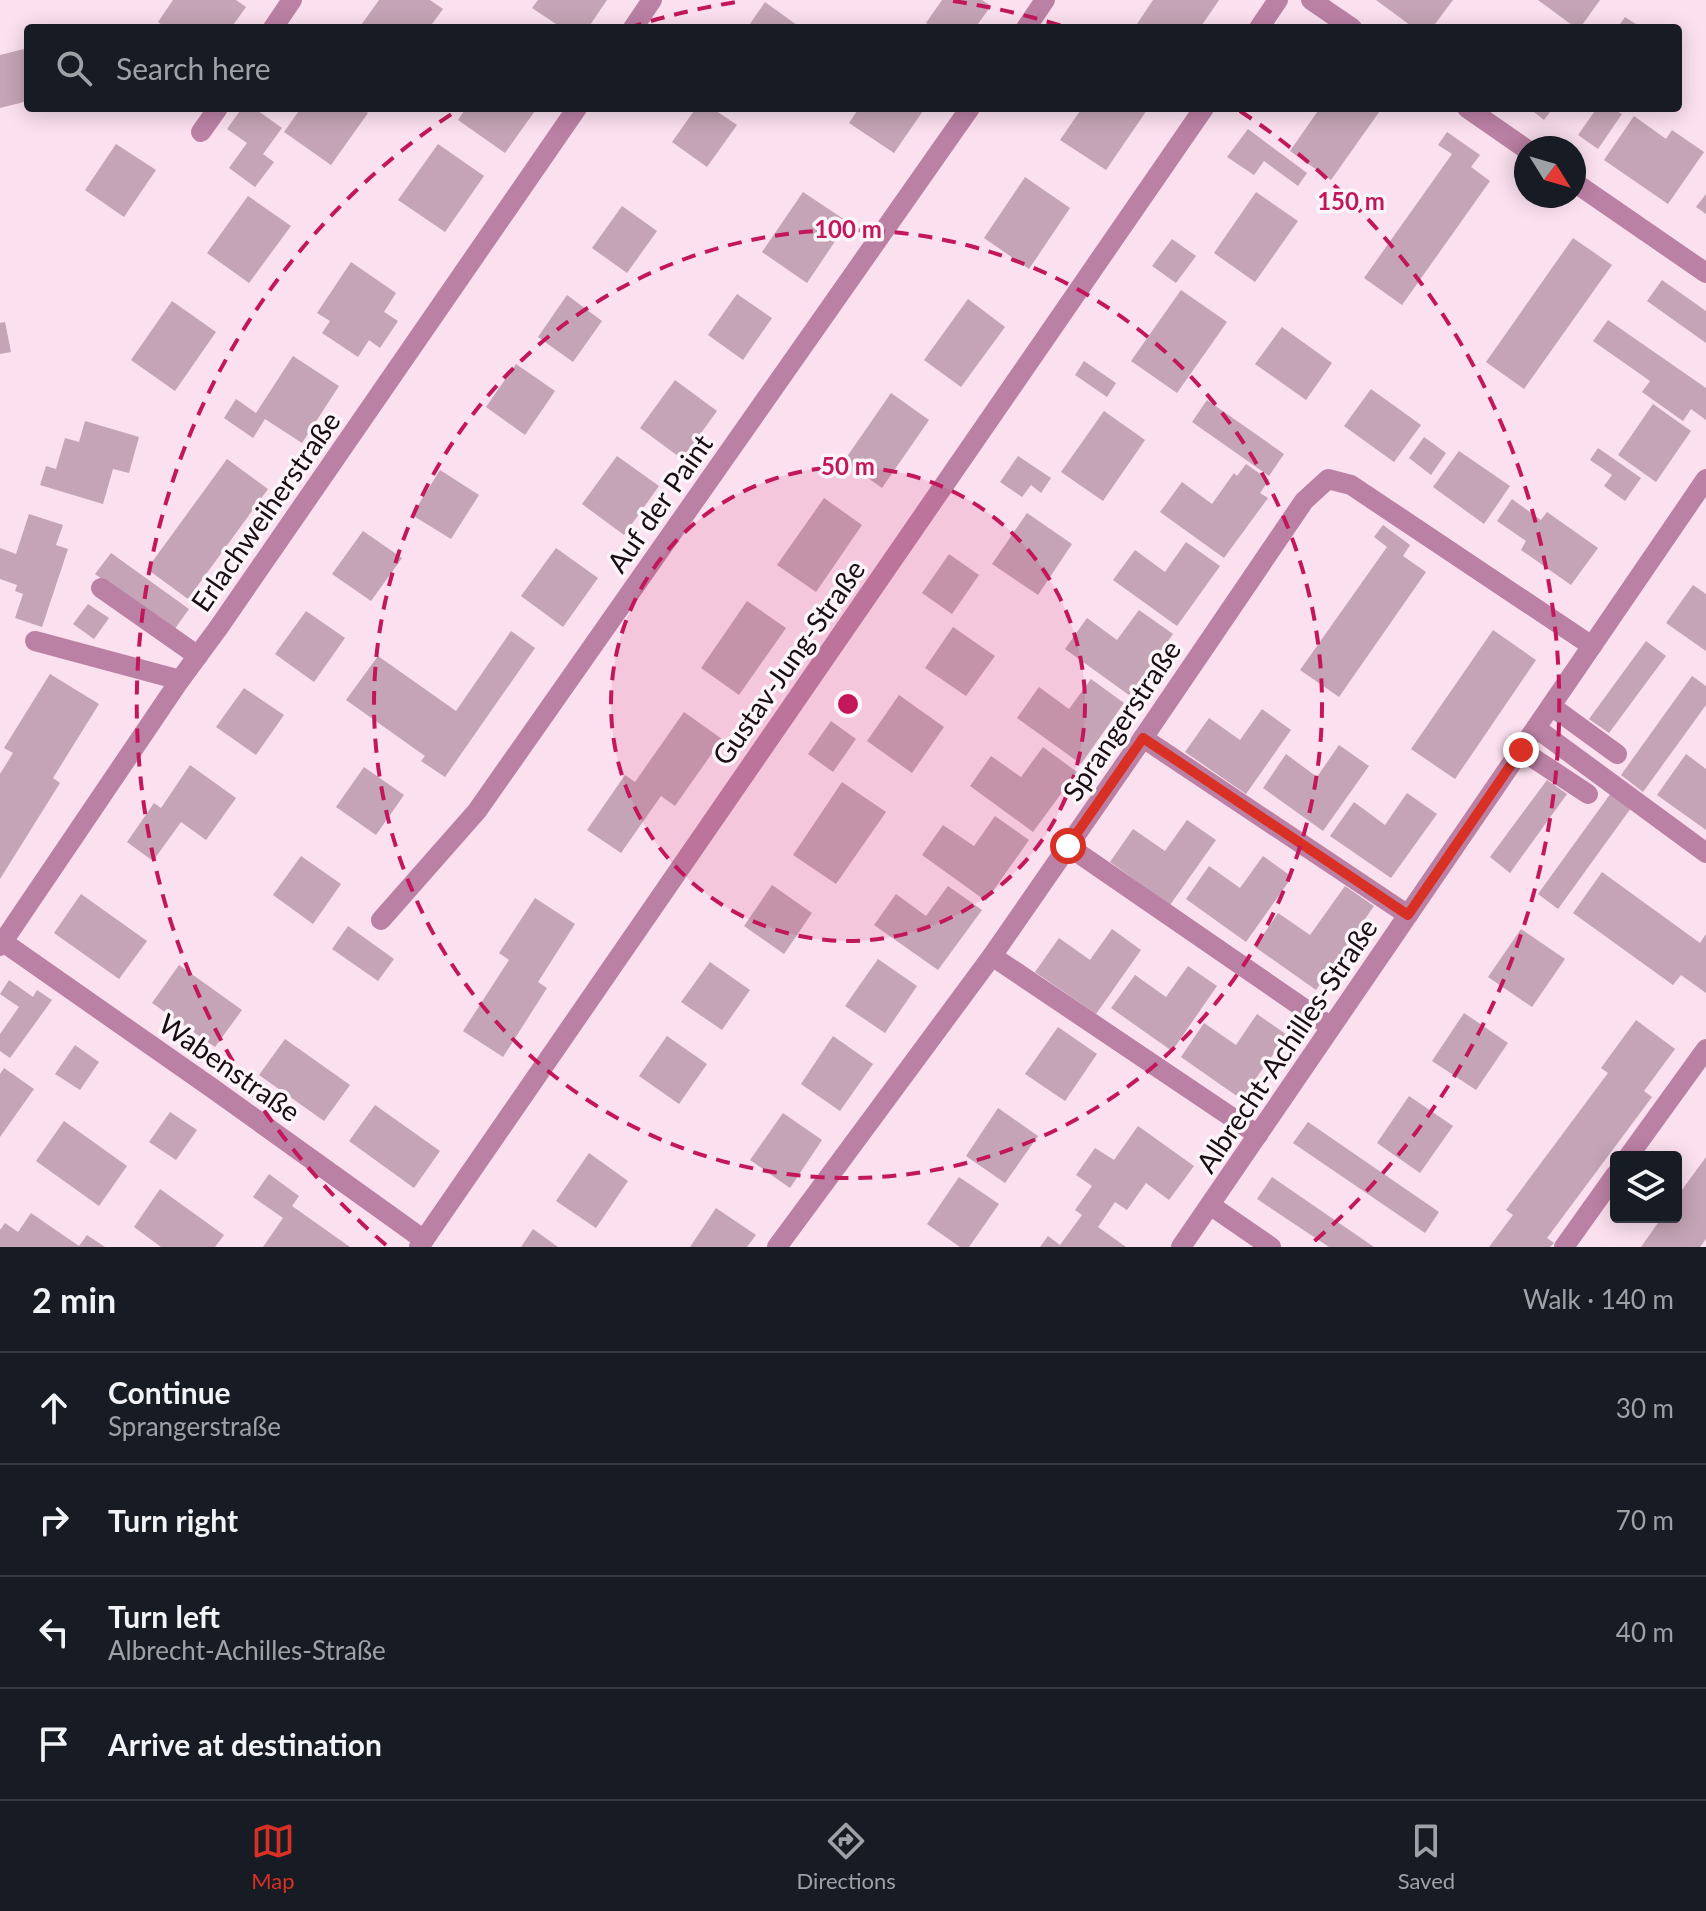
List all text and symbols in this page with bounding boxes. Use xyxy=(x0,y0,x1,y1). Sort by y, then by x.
search box xyxy=(24,24,1682,112)
icon: search xyxy=(52,46,96,90)
text: Search here xyxy=(116,50,271,86)
north arrow xyxy=(1514,136,1586,208)
text: 150 m xyxy=(1317,186,1385,215)
text: 100 m xyxy=(814,214,882,243)
street label: Erlachweiherstraße xyxy=(183,404,347,618)
street label: Auf der Paint xyxy=(599,428,719,578)
text: 50 m xyxy=(821,451,875,480)
street label: Gustav-Jung-Straße xyxy=(705,553,871,771)
street label: Sprangerstraße xyxy=(1055,633,1187,807)
centre of rings xyxy=(834,690,862,718)
route end xyxy=(1503,732,1539,768)
route start xyxy=(1050,828,1086,864)
street label: Albrecht-Achilles-Straße xyxy=(1188,911,1384,1179)
street label: Wabenstraße xyxy=(153,1006,307,1128)
map controls xyxy=(1610,1151,1682,1223)
button: layers xyxy=(1610,1151,1682,1223)
text: 2 min xyxy=(32,1279,116,1320)
text: Walk · 140 m xyxy=(1523,1283,1674,1315)
text: Continue xyxy=(108,1374,231,1410)
icon: ahead xyxy=(32,1386,76,1430)
text: 30 m xyxy=(1616,1392,1674,1424)
text: Sprangerstraße xyxy=(108,1410,281,1442)
icon: right xyxy=(32,1498,76,1542)
text: Turn right xyxy=(108,1502,238,1538)
text: 70 m xyxy=(1616,1504,1674,1536)
text: Turn left xyxy=(108,1598,220,1634)
icon: left xyxy=(32,1610,76,1654)
text: 40 m xyxy=(1616,1616,1674,1648)
text: Albrecht-Achilles-Straße xyxy=(108,1634,386,1666)
icon: arrive xyxy=(32,1722,76,1766)
text: Arrive at destination xyxy=(108,1726,382,1762)
tab: Map xyxy=(251,1819,295,1894)
tab: Directions xyxy=(797,1819,896,1894)
tab: Saved xyxy=(1398,1819,1455,1894)

